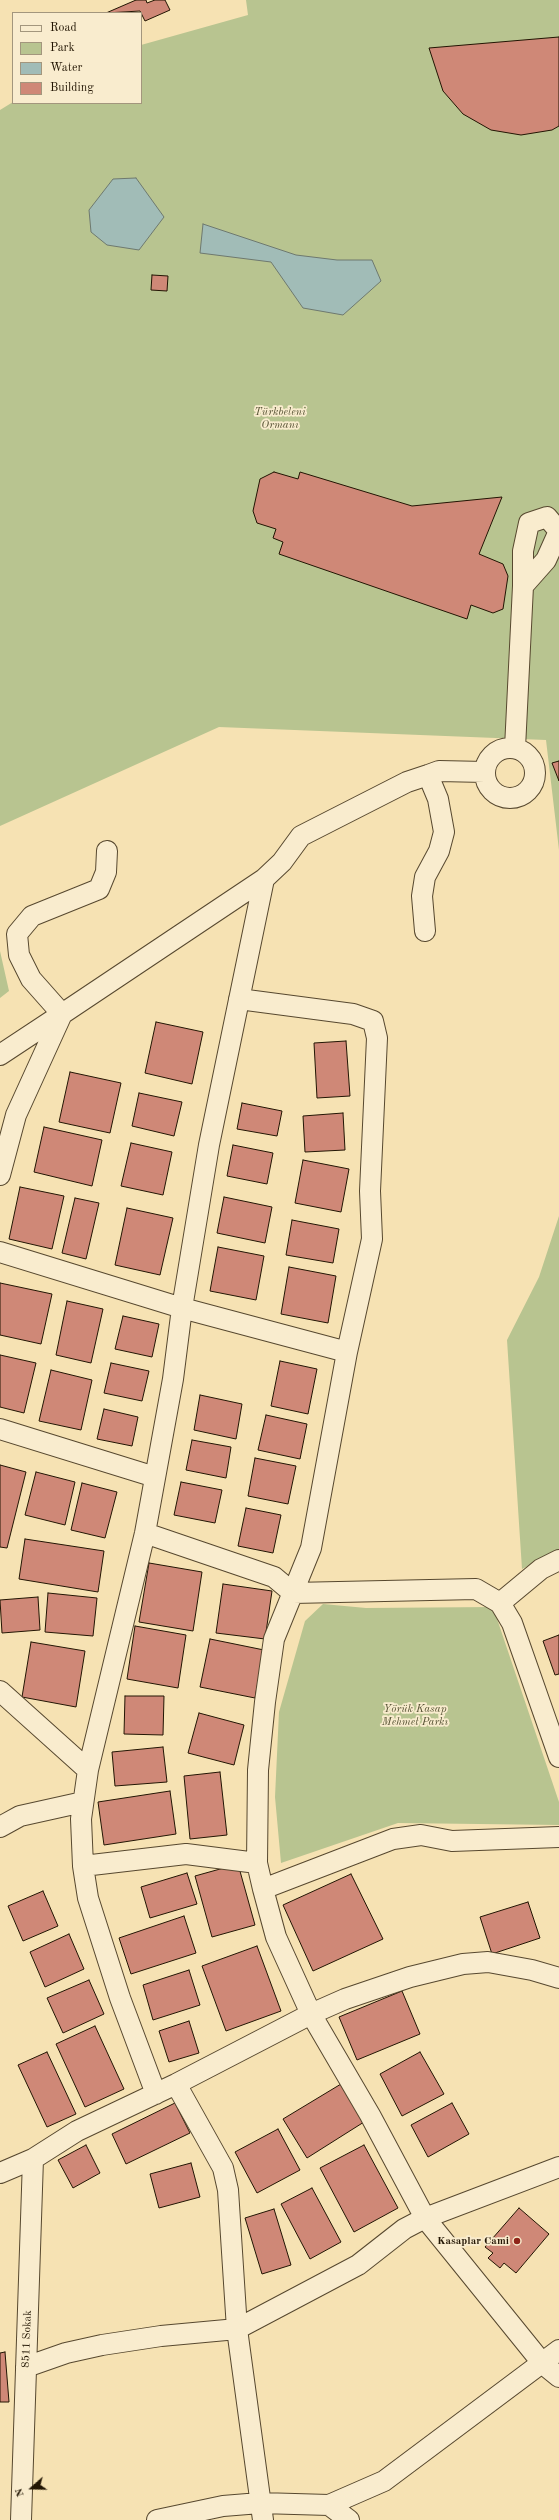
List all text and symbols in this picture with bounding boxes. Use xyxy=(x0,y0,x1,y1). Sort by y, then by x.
legend xyxy=(12,12,142,104)
text: Road xyxy=(50,22,77,34)
text: Park xyxy=(50,42,75,54)
text: Water xyxy=(50,62,82,74)
text: Building xyxy=(50,82,94,94)
park label: Türkbeleni Ormanı xyxy=(254,405,306,431)
park label: Yörük Kasap Mehmet Parkı xyxy=(382,1702,448,1728)
place label: Kasaplar Cami xyxy=(437,2234,509,2248)
marker: Kasaplar Cami xyxy=(512,2236,522,2246)
street label: 8511 Sokak xyxy=(19,2310,35,2368)
north arrow xyxy=(12,2468,52,2508)
text: N xyxy=(14,2486,27,2498)

